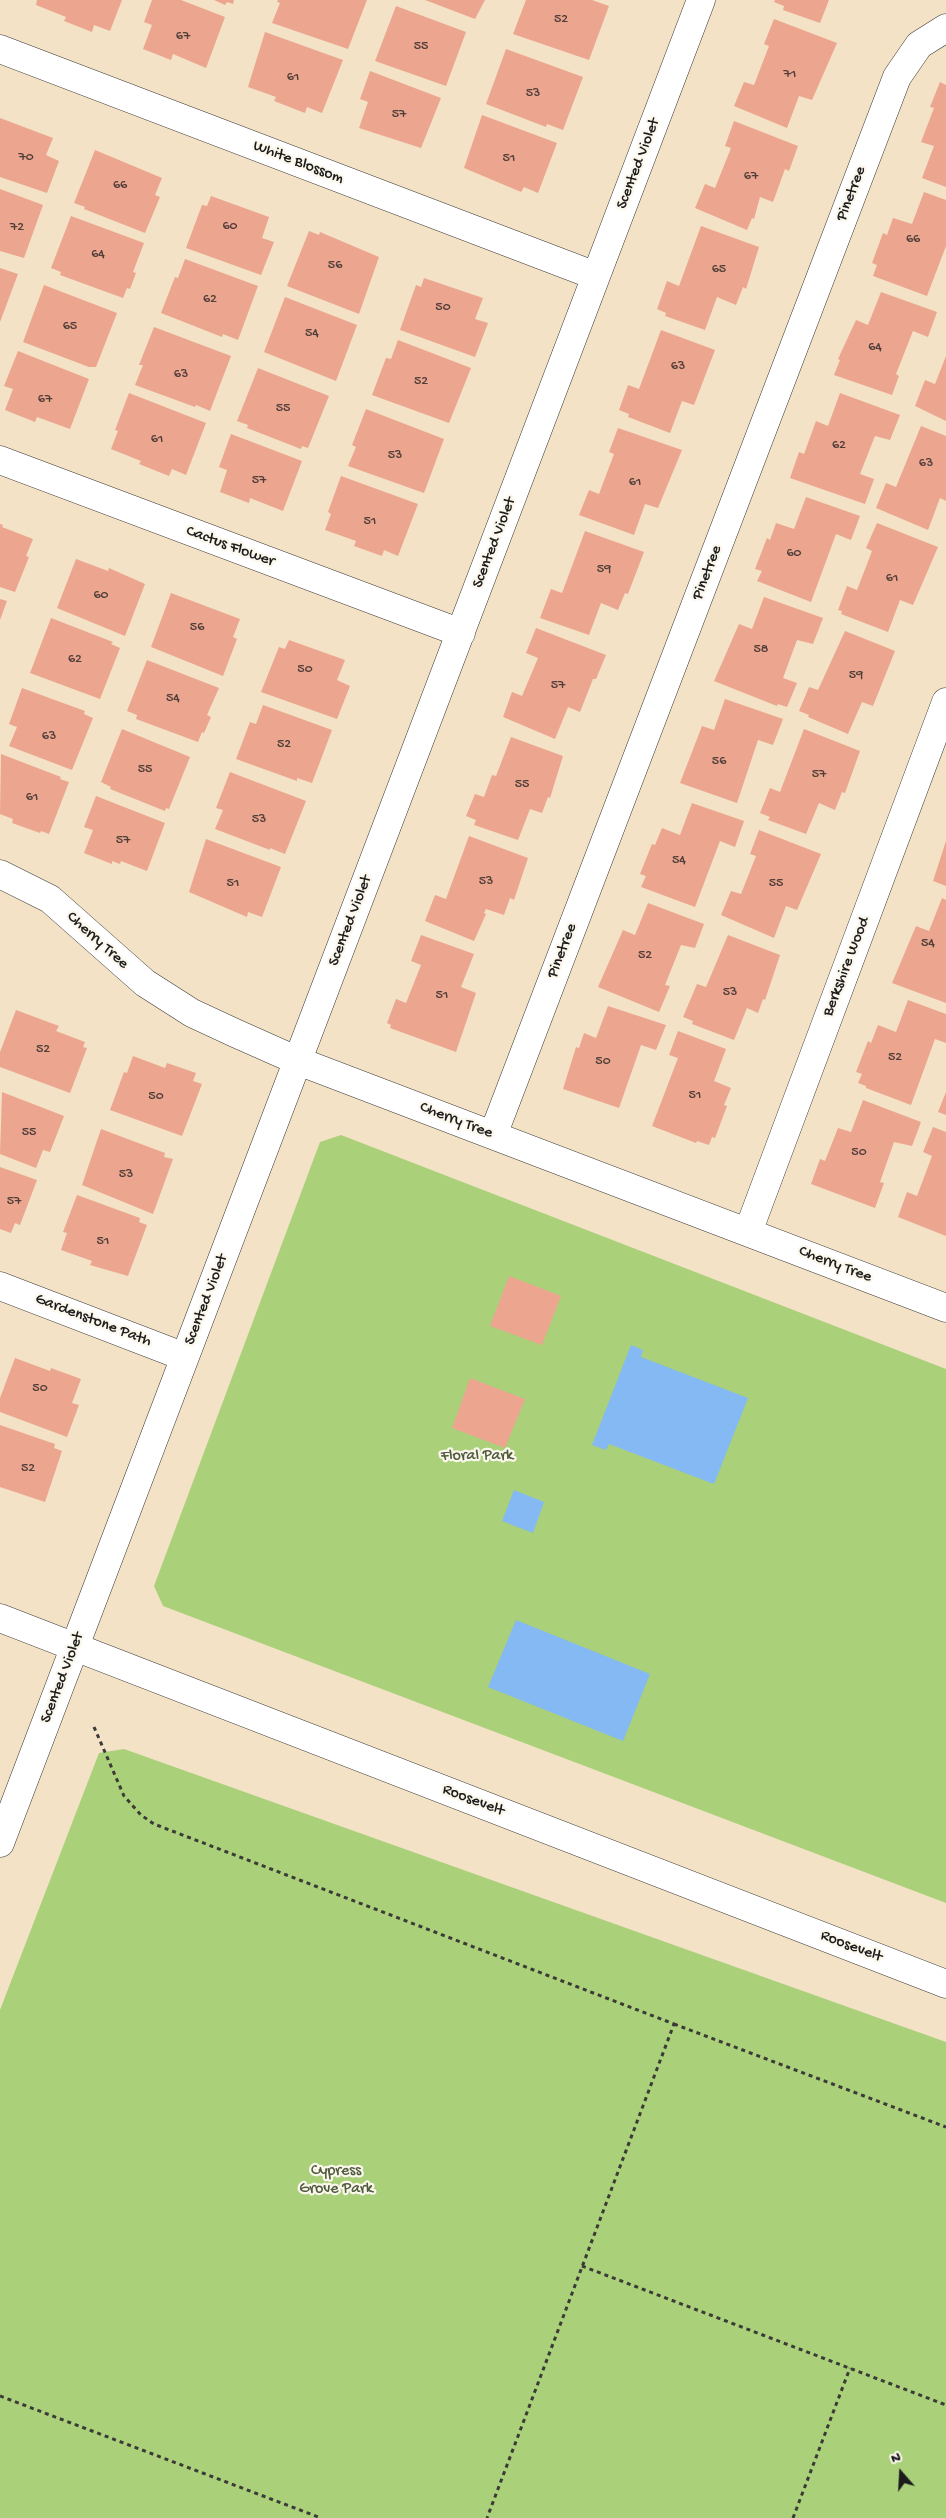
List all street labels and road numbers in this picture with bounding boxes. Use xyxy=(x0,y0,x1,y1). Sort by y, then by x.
street label: Scented Violet xyxy=(613,116,665,212)
street label: White Blossom xyxy=(250,137,346,189)
street label: Pinetree xyxy=(833,164,871,224)
street label: Scented Violet xyxy=(469,495,521,591)
street label: Cactus Flower xyxy=(183,522,277,572)
street label: Pinetree xyxy=(689,543,727,603)
street label: Scented Violet xyxy=(325,873,377,969)
street label: Cherry Tree xyxy=(62,908,132,974)
street label: Berkshire Wood xyxy=(819,915,875,1019)
street label: Pinetree xyxy=(544,921,582,981)
street label: Cherry Tree xyxy=(417,1098,495,1144)
street label: Cherry Tree xyxy=(796,1242,874,1288)
street label: Scented Violet xyxy=(181,1252,233,1348)
street label: Gardenstone Path xyxy=(32,1290,154,1352)
street label: Scented Violet xyxy=(37,1630,89,1726)
street label: Roosevelt xyxy=(439,1780,507,1822)
street label: Roosevelt xyxy=(817,1926,885,1968)

